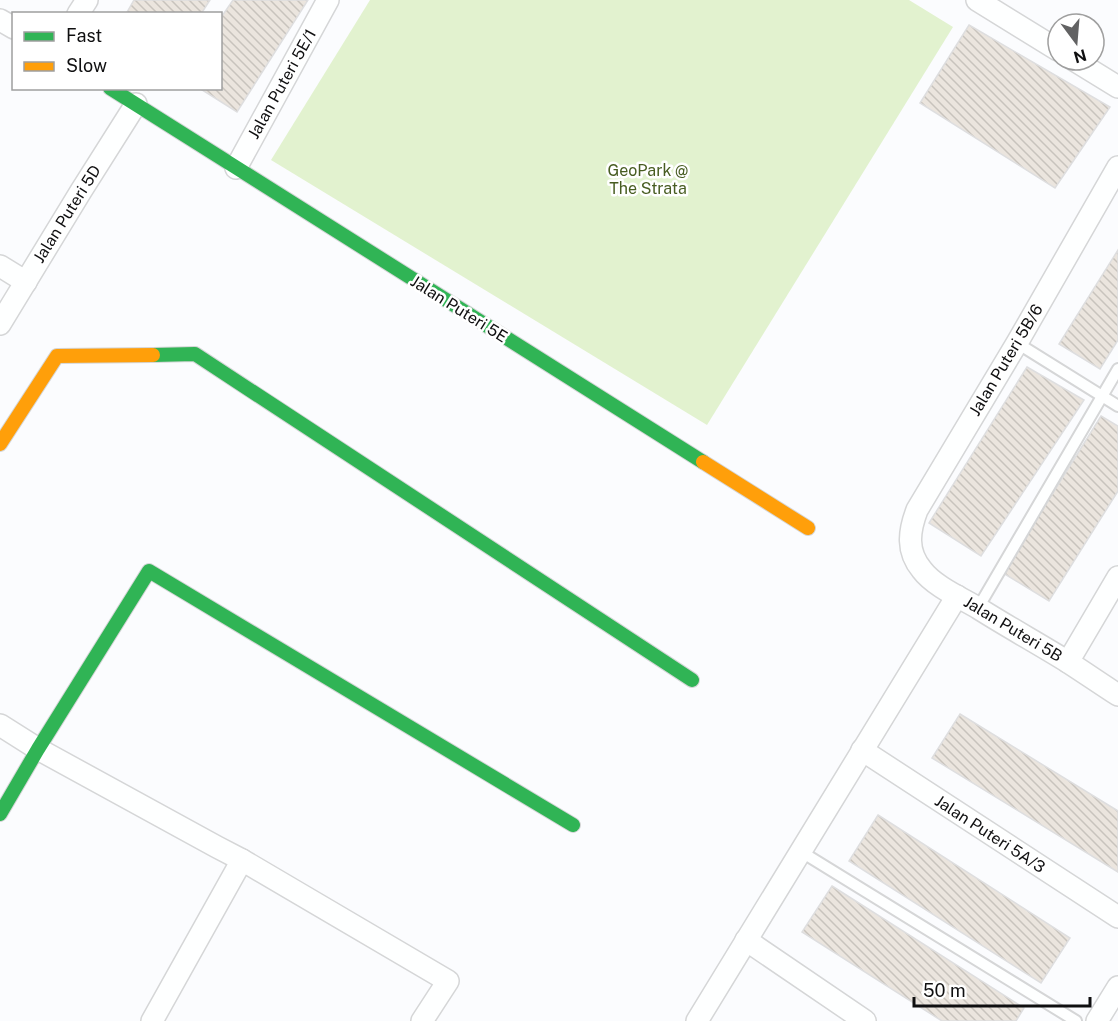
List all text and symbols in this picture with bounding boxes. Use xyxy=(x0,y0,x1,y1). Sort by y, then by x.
legend xyxy=(12,12,222,90)
north arrow xyxy=(1046,12,1106,72)
text: Fast xyxy=(66,25,102,46)
street label: Jalan Puteri 5E/1 xyxy=(244,26,320,142)
text: N xyxy=(1071,45,1089,67)
text: Slow xyxy=(66,55,107,76)
park label: GeoPark @ The Strata xyxy=(608,161,688,198)
street label: Jalan Puteri 5D xyxy=(29,162,105,266)
street label: Jalan Puteri 5E xyxy=(407,272,511,346)
street label: Jalan Puteri 5B/6 xyxy=(965,301,1047,419)
street label: Jalan Puteri 5B xyxy=(960,592,1066,666)
street label: Jalan Puteri 5A/3 xyxy=(931,791,1049,877)
scale bar xyxy=(914,970,1090,1008)
text: 50 m xyxy=(923,980,966,1001)

